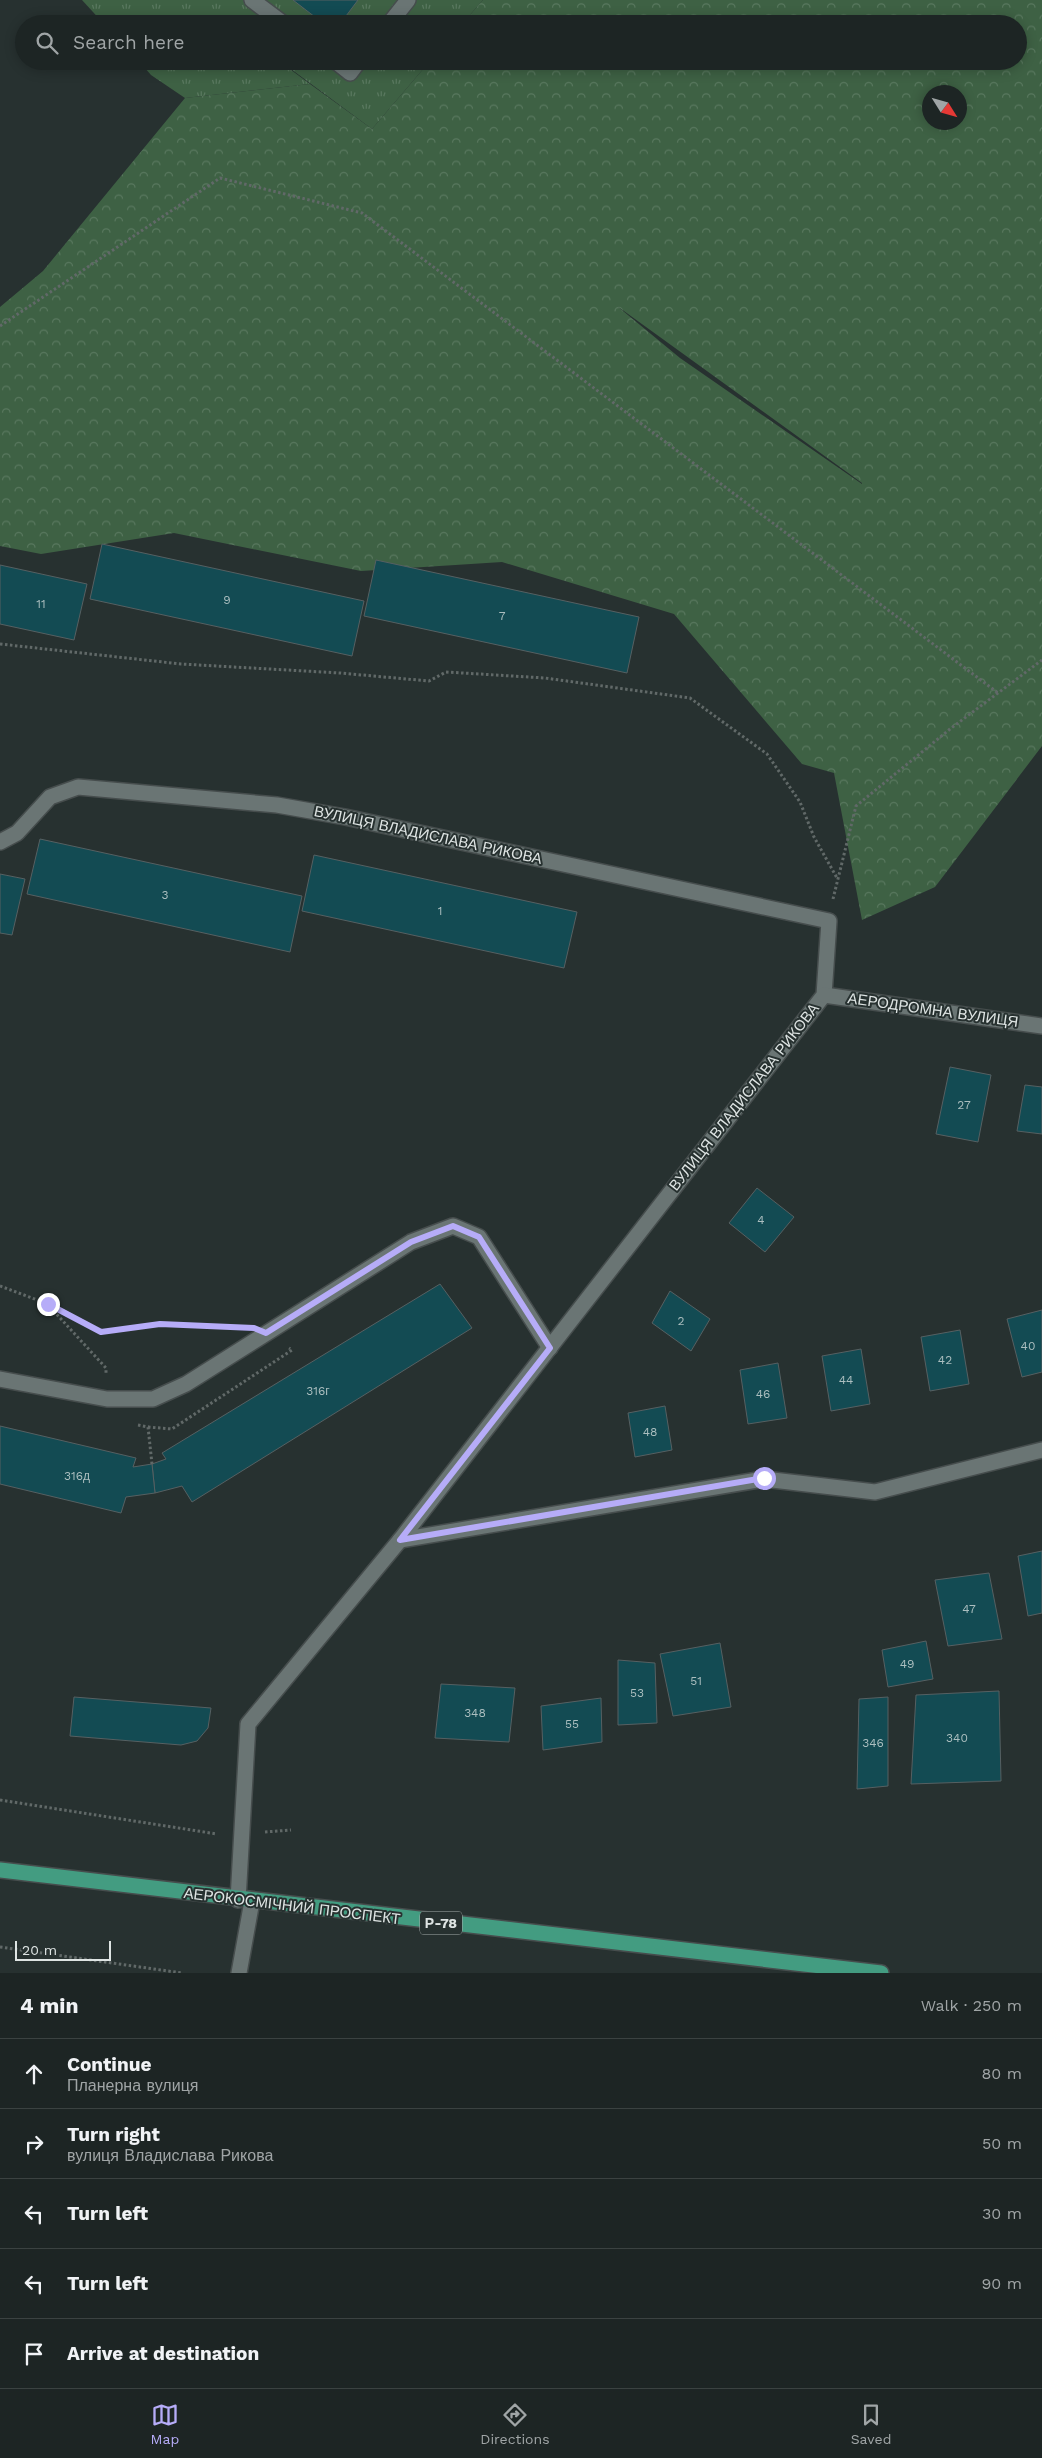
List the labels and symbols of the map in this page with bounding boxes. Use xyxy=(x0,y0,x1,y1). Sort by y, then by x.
north arrow xyxy=(922,85,967,130)
house number: 9 xyxy=(223,593,231,607)
house number: 11 xyxy=(36,597,46,611)
house number: 7 xyxy=(499,609,506,623)
street label: ВУЛИЦЯ ВЛАДИСЛАВА РИКОВА xyxy=(312,802,544,868)
house number: 3 xyxy=(162,888,169,902)
house number: 1 xyxy=(438,904,442,918)
street label: АЕРОДРОМНА ВУЛИЦЯ xyxy=(847,989,1019,1031)
street label: ВУЛИЦЯ ВЛАДИСЛАВА РИКОВА xyxy=(665,1000,823,1194)
house number: 27 xyxy=(957,1098,971,1112)
house number: 4 xyxy=(757,1213,765,1227)
route end xyxy=(37,1293,60,1316)
house number: 2 xyxy=(678,1314,685,1328)
house number: 40 xyxy=(1021,1339,1035,1353)
house number: 42 xyxy=(938,1353,952,1367)
house number: 44 xyxy=(839,1373,853,1387)
house number: 316г xyxy=(306,1384,330,1398)
house number: 46 xyxy=(756,1387,770,1401)
house number: 48 xyxy=(643,1425,657,1439)
route start xyxy=(753,1467,776,1490)
house number: 316д xyxy=(64,1469,90,1483)
house number: 47 xyxy=(962,1602,976,1616)
house number: 49 xyxy=(900,1657,914,1671)
house number: 51 xyxy=(690,1674,702,1688)
house number: 53 xyxy=(630,1686,644,1700)
house number: 348 xyxy=(464,1706,486,1720)
house number: 55 xyxy=(565,1717,579,1731)
house number: 340 xyxy=(946,1731,968,1745)
house number: 346 xyxy=(862,1736,884,1750)
street label: АЕРОКОСМІЧНИЙ ПРОСПЕКТ xyxy=(183,1884,401,1928)
road number: Р-78 xyxy=(420,1912,462,1935)
scale bar xyxy=(15,1938,111,1961)

